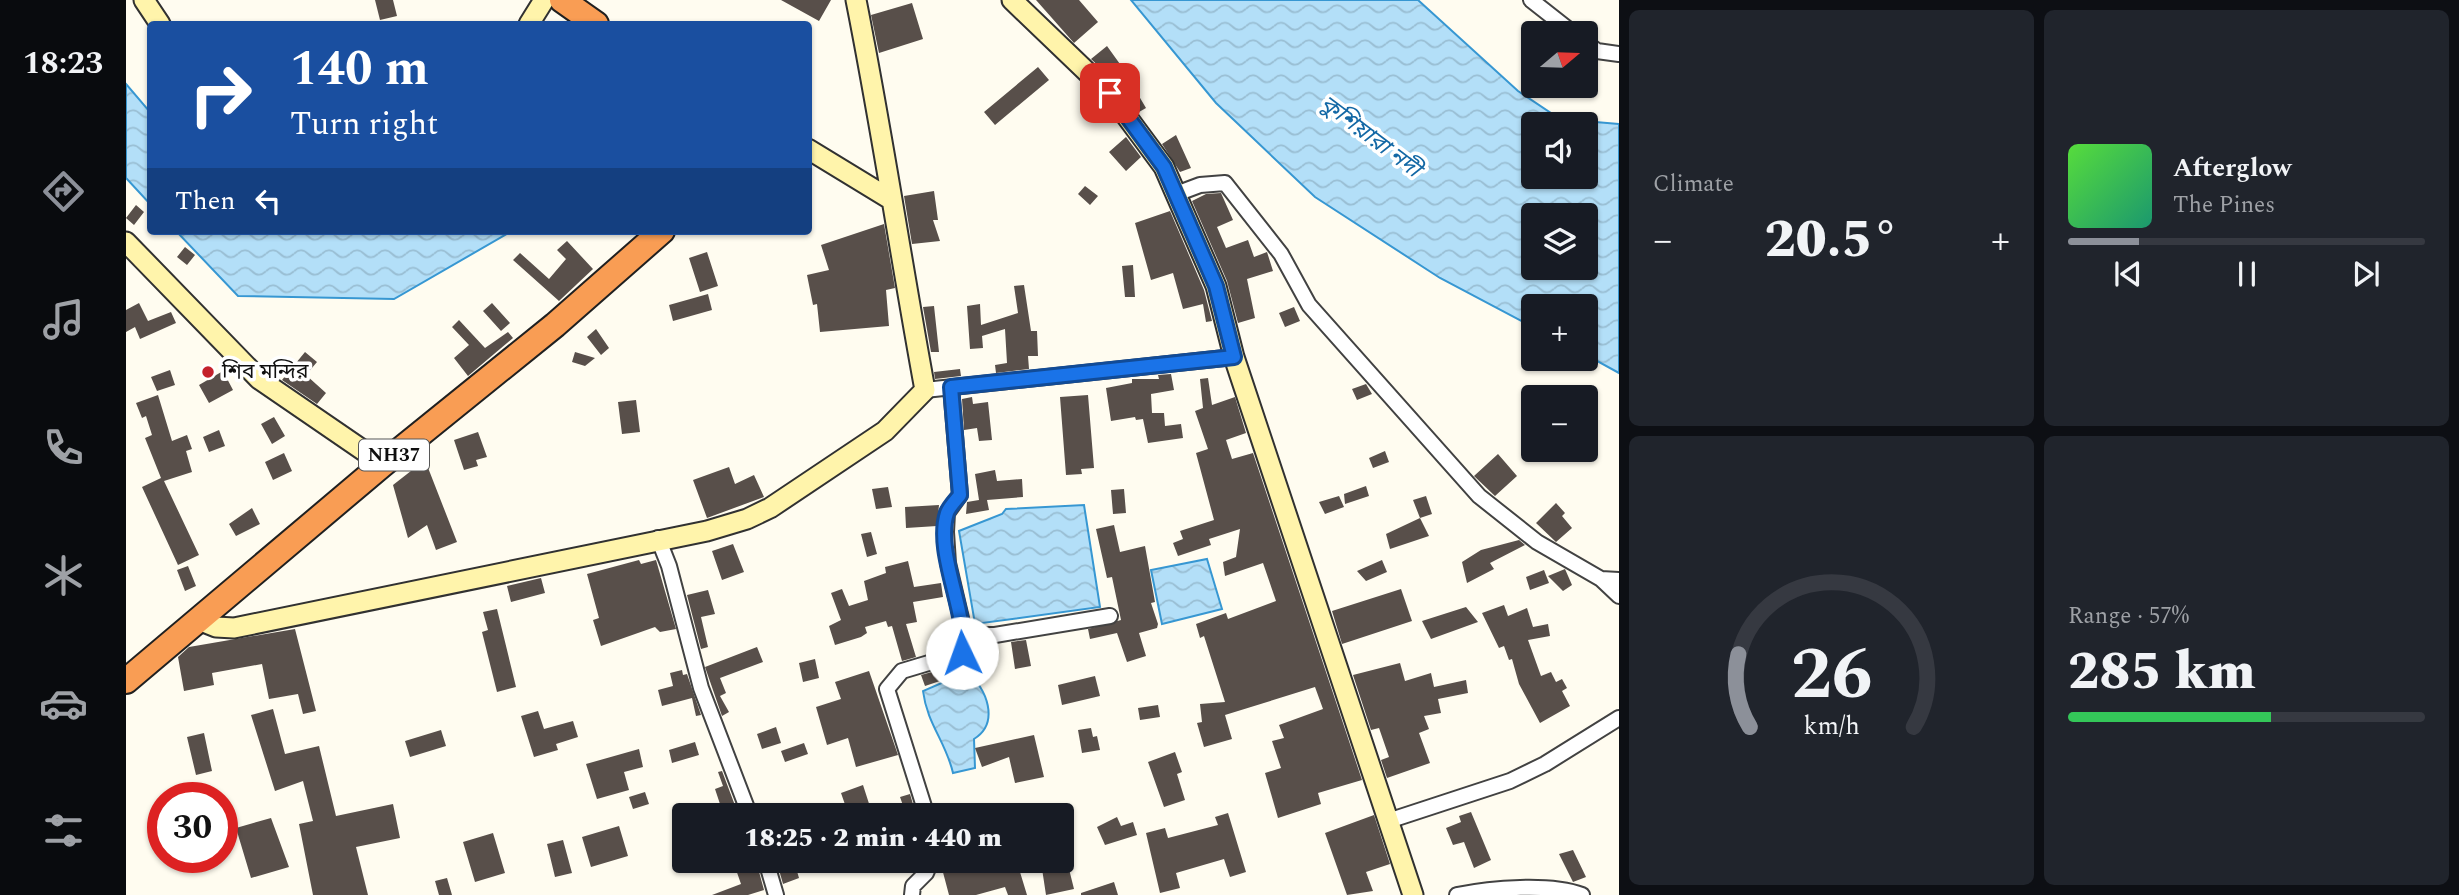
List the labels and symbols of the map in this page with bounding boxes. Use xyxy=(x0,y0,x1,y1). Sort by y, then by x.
north arrow xyxy=(1521,21,1598,98)
pin xyxy=(1080,63,1140,123)
water label: কুশিয়ারা নদী xyxy=(1312,87,1431,189)
place label: শিব মন্দির xyxy=(221,356,309,388)
marker: শিব মন্দির xyxy=(200,364,216,380)
road number: NH37 xyxy=(359,440,429,470)
position arrow xyxy=(925,616,999,690)
speed limit sign: 30 xyxy=(147,782,238,873)

